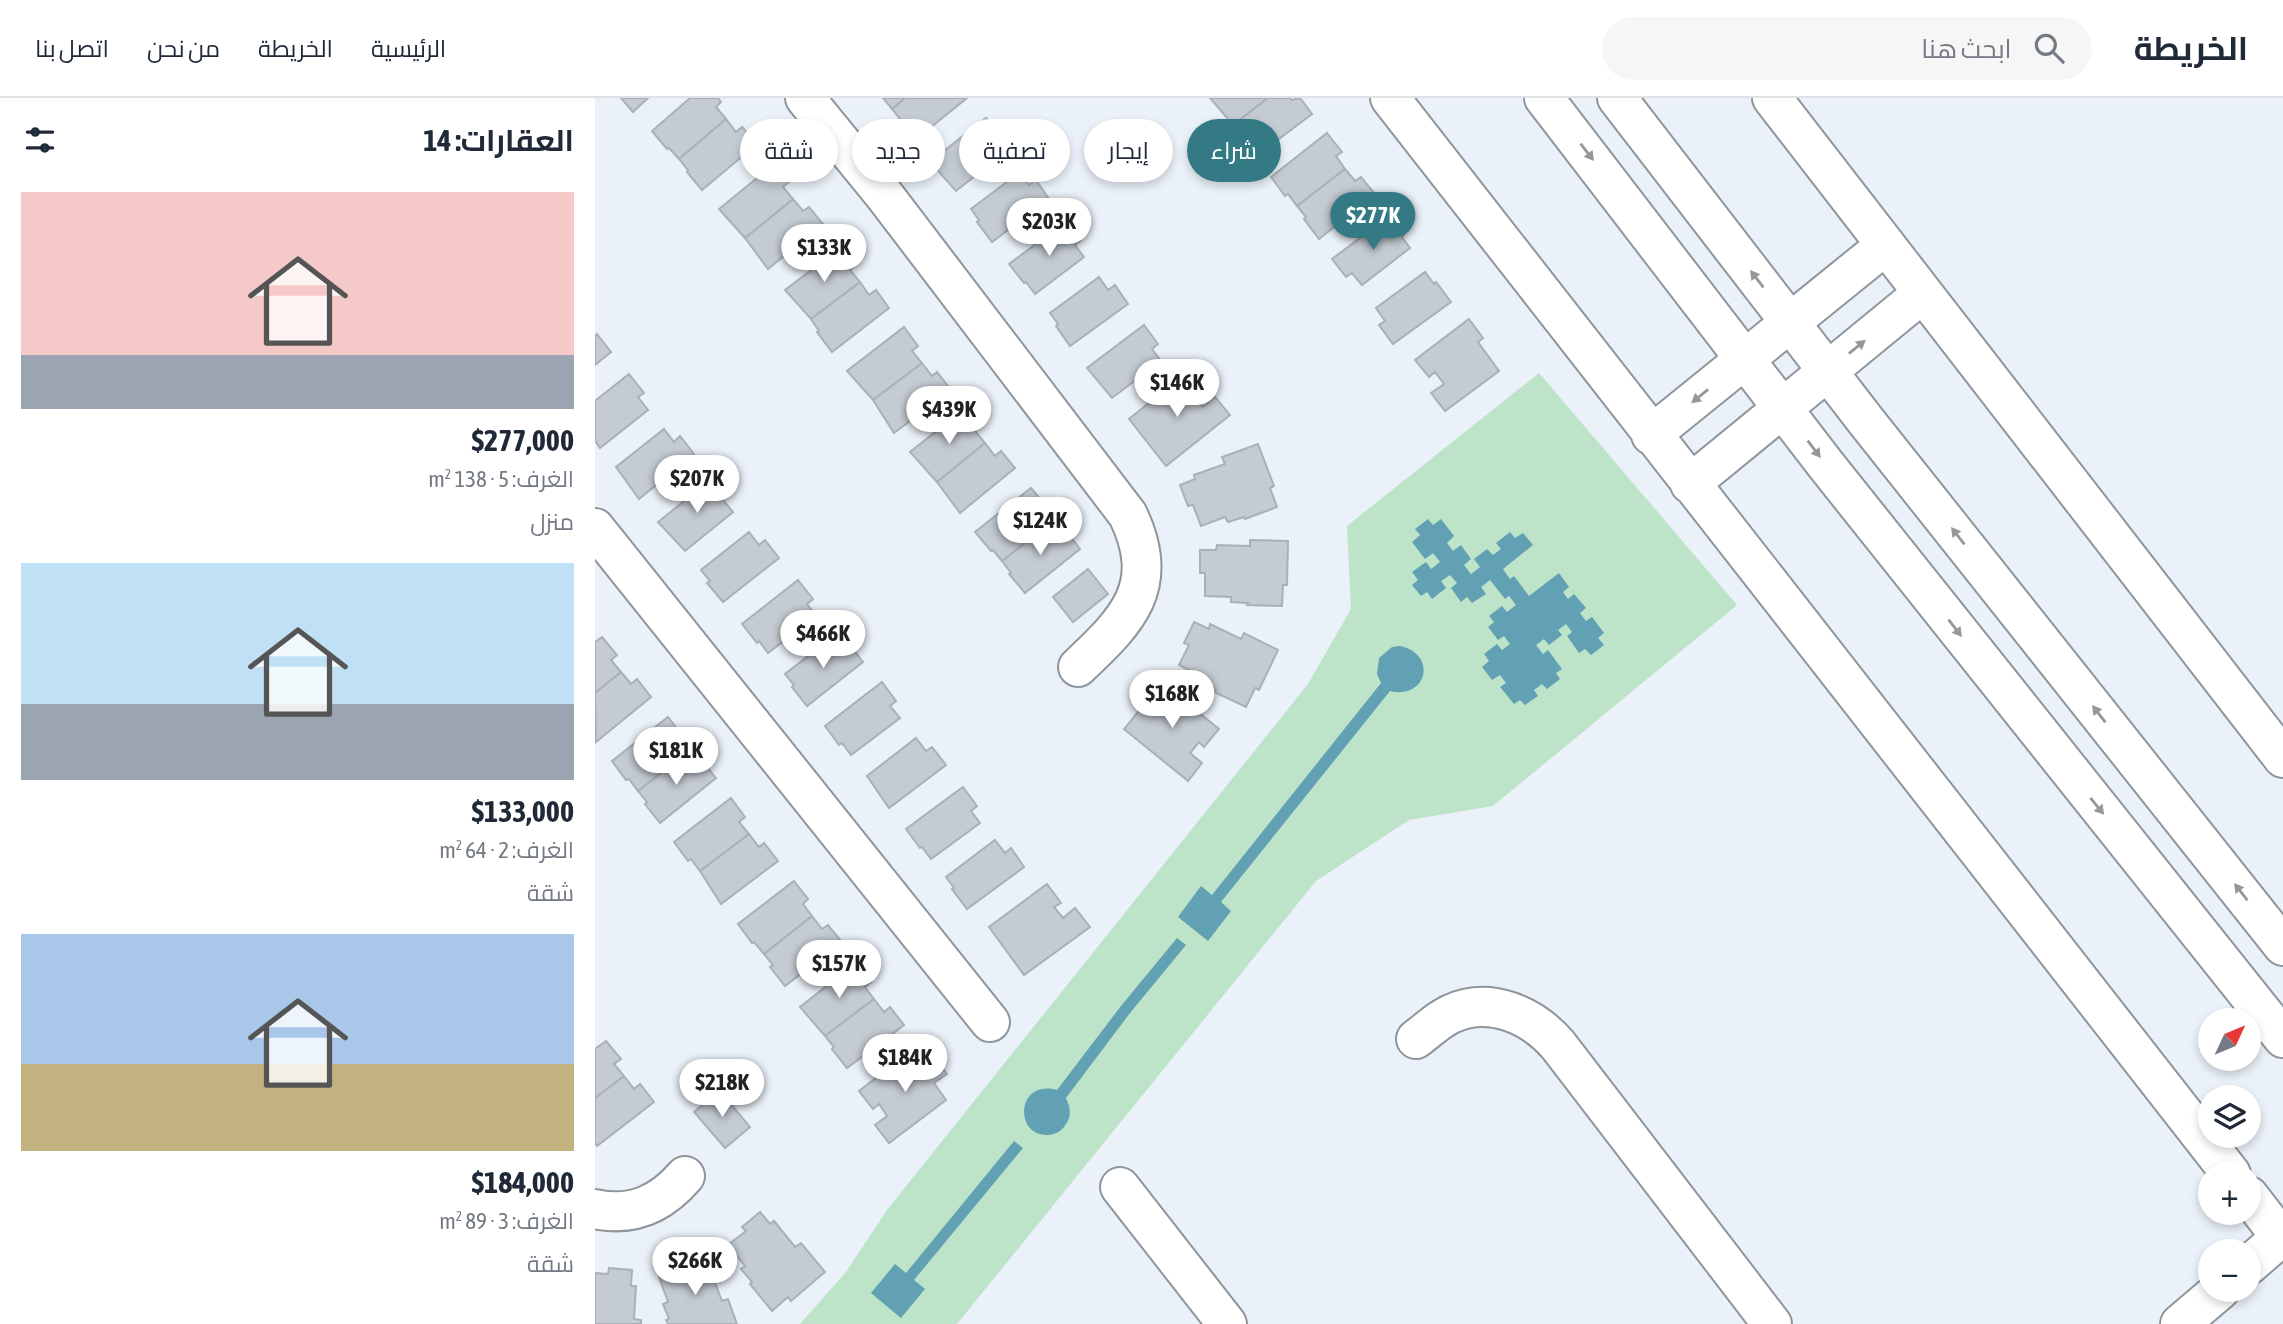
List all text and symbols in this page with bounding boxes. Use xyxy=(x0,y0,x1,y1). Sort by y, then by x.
search box xyxy=(1602,17,2092,80)
icon: search xyxy=(2030,29,2068,67)
text: الخريطة xyxy=(2134,29,2248,67)
text: ابحث هنا xyxy=(1921,34,2012,64)
text: اتصل بنا xyxy=(35,35,109,62)
text: من نحن xyxy=(147,35,220,62)
text: الخريطة xyxy=(258,35,333,62)
text: الرئيسية xyxy=(371,35,446,62)
chip: شقة xyxy=(740,119,838,182)
chip: جديد xyxy=(852,119,945,182)
chip: تصفية xyxy=(959,119,1070,182)
chip: إيجار xyxy=(1084,119,1173,182)
chip: شراء xyxy=(1187,119,1281,182)
icon: filters xyxy=(21,121,59,159)
text: العقارات: 14 xyxy=(423,123,574,157)
one-way arrow xyxy=(1579,142,1594,160)
pin: $277K xyxy=(1324,192,1422,252)
pin: $203K xyxy=(1000,198,1098,258)
text: $277K xyxy=(1346,202,1400,228)
text: $203K xyxy=(1022,208,1076,234)
pin: $133K xyxy=(775,225,873,284)
text: $133K xyxy=(797,234,851,260)
icon: home xyxy=(235,238,361,364)
one-way arrow xyxy=(1750,271,1765,289)
one-way arrow xyxy=(1847,340,1865,355)
pin: $146K xyxy=(1128,360,1226,419)
text: $146K xyxy=(1150,369,1204,395)
pin: $439K xyxy=(900,386,998,446)
one-way arrow xyxy=(1691,388,1708,403)
text: $439K xyxy=(922,396,976,422)
text: $277,000 xyxy=(471,423,574,457)
one-way arrow xyxy=(1806,440,1820,458)
pin: $207K xyxy=(648,456,746,515)
text: $207K xyxy=(670,465,724,491)
text: الغرف: 5 · 138 m² xyxy=(428,466,574,492)
pin: $124K xyxy=(991,498,1089,557)
text: $124K xyxy=(1013,507,1067,533)
text: منزل xyxy=(530,509,574,535)
one-way arrow xyxy=(1951,527,1965,545)
icon: home xyxy=(235,609,361,735)
pin: $466K xyxy=(774,610,872,670)
one-way arrow xyxy=(1947,618,1962,636)
text: $466K xyxy=(796,620,850,646)
pin: $168K xyxy=(1123,670,1221,730)
text: $168K xyxy=(1145,680,1199,706)
one-way arrow xyxy=(2092,706,2107,723)
pin: $181K xyxy=(627,728,725,787)
text: $181K xyxy=(649,737,703,763)
text: $133,000 xyxy=(471,794,574,828)
one-way arrow xyxy=(2089,796,2104,814)
text: الغرف: 2 · 64 m² xyxy=(439,837,574,863)
text: شقة xyxy=(527,880,574,906)
one-way arrow xyxy=(2233,884,2248,902)
pin: $157K xyxy=(790,940,888,1000)
text: $157K xyxy=(812,950,866,976)
icon: home xyxy=(235,980,361,1106)
north arrow xyxy=(2198,1008,2261,1071)
map controls xyxy=(2198,1008,2261,1302)
pin: $184K xyxy=(856,1034,954,1094)
text: $184K xyxy=(878,1044,932,1070)
pin: $218K xyxy=(673,1060,771,1119)
text: $218K xyxy=(695,1069,749,1095)
button: layers xyxy=(2198,1085,2261,1148)
button: + xyxy=(2198,1162,2261,1225)
text: $184,000 xyxy=(471,1165,574,1199)
text: الغرف: 3 · 89 m² xyxy=(439,1208,574,1234)
pin: $266K xyxy=(646,1238,744,1297)
button: − xyxy=(2198,1239,2261,1302)
text: $266K xyxy=(668,1247,722,1273)
text: شقة xyxy=(527,1251,574,1277)

